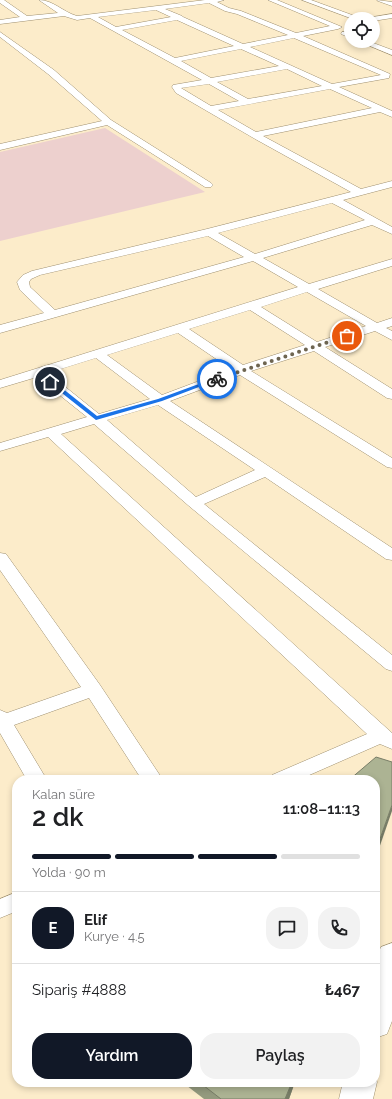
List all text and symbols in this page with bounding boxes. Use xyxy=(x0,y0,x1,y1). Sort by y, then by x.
map controls xyxy=(344,12,380,48)
button: locate xyxy=(344,12,380,48)
pin xyxy=(330,319,364,353)
icon: bag xyxy=(336,325,358,347)
courier xyxy=(197,359,237,399)
pin xyxy=(33,365,67,399)
icon: bike xyxy=(206,368,228,390)
icon: home xyxy=(39,371,61,393)
text: Kalan süre xyxy=(32,787,95,802)
text: 11:08–11:13 xyxy=(283,800,360,818)
text: 2 dk xyxy=(32,802,84,832)
text: Yolda · 90 m xyxy=(32,865,106,880)
button: chat xyxy=(266,907,308,949)
button: phone xyxy=(318,907,360,949)
text: Elif xyxy=(84,911,107,929)
text: E xyxy=(48,919,58,937)
text: Kurye · 4.5 xyxy=(84,929,145,944)
text: Sipariş #4888 xyxy=(32,981,126,999)
text: ₺467 xyxy=(325,981,360,999)
button: Yardım xyxy=(32,1033,192,1079)
button: Paylaş xyxy=(200,1033,360,1079)

